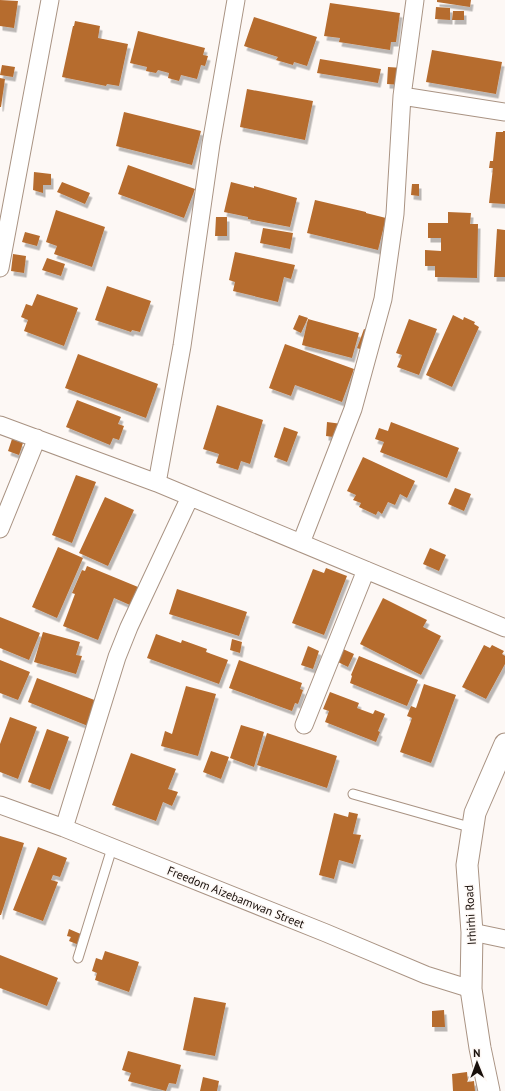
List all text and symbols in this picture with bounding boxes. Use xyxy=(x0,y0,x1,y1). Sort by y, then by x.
street label: Freedom Aizebamwan Street xyxy=(165,863,307,931)
street label: Irhirhi Road xyxy=(461,885,479,945)
north arrow xyxy=(457,1043,497,1083)
text: N xyxy=(473,1046,481,1060)

